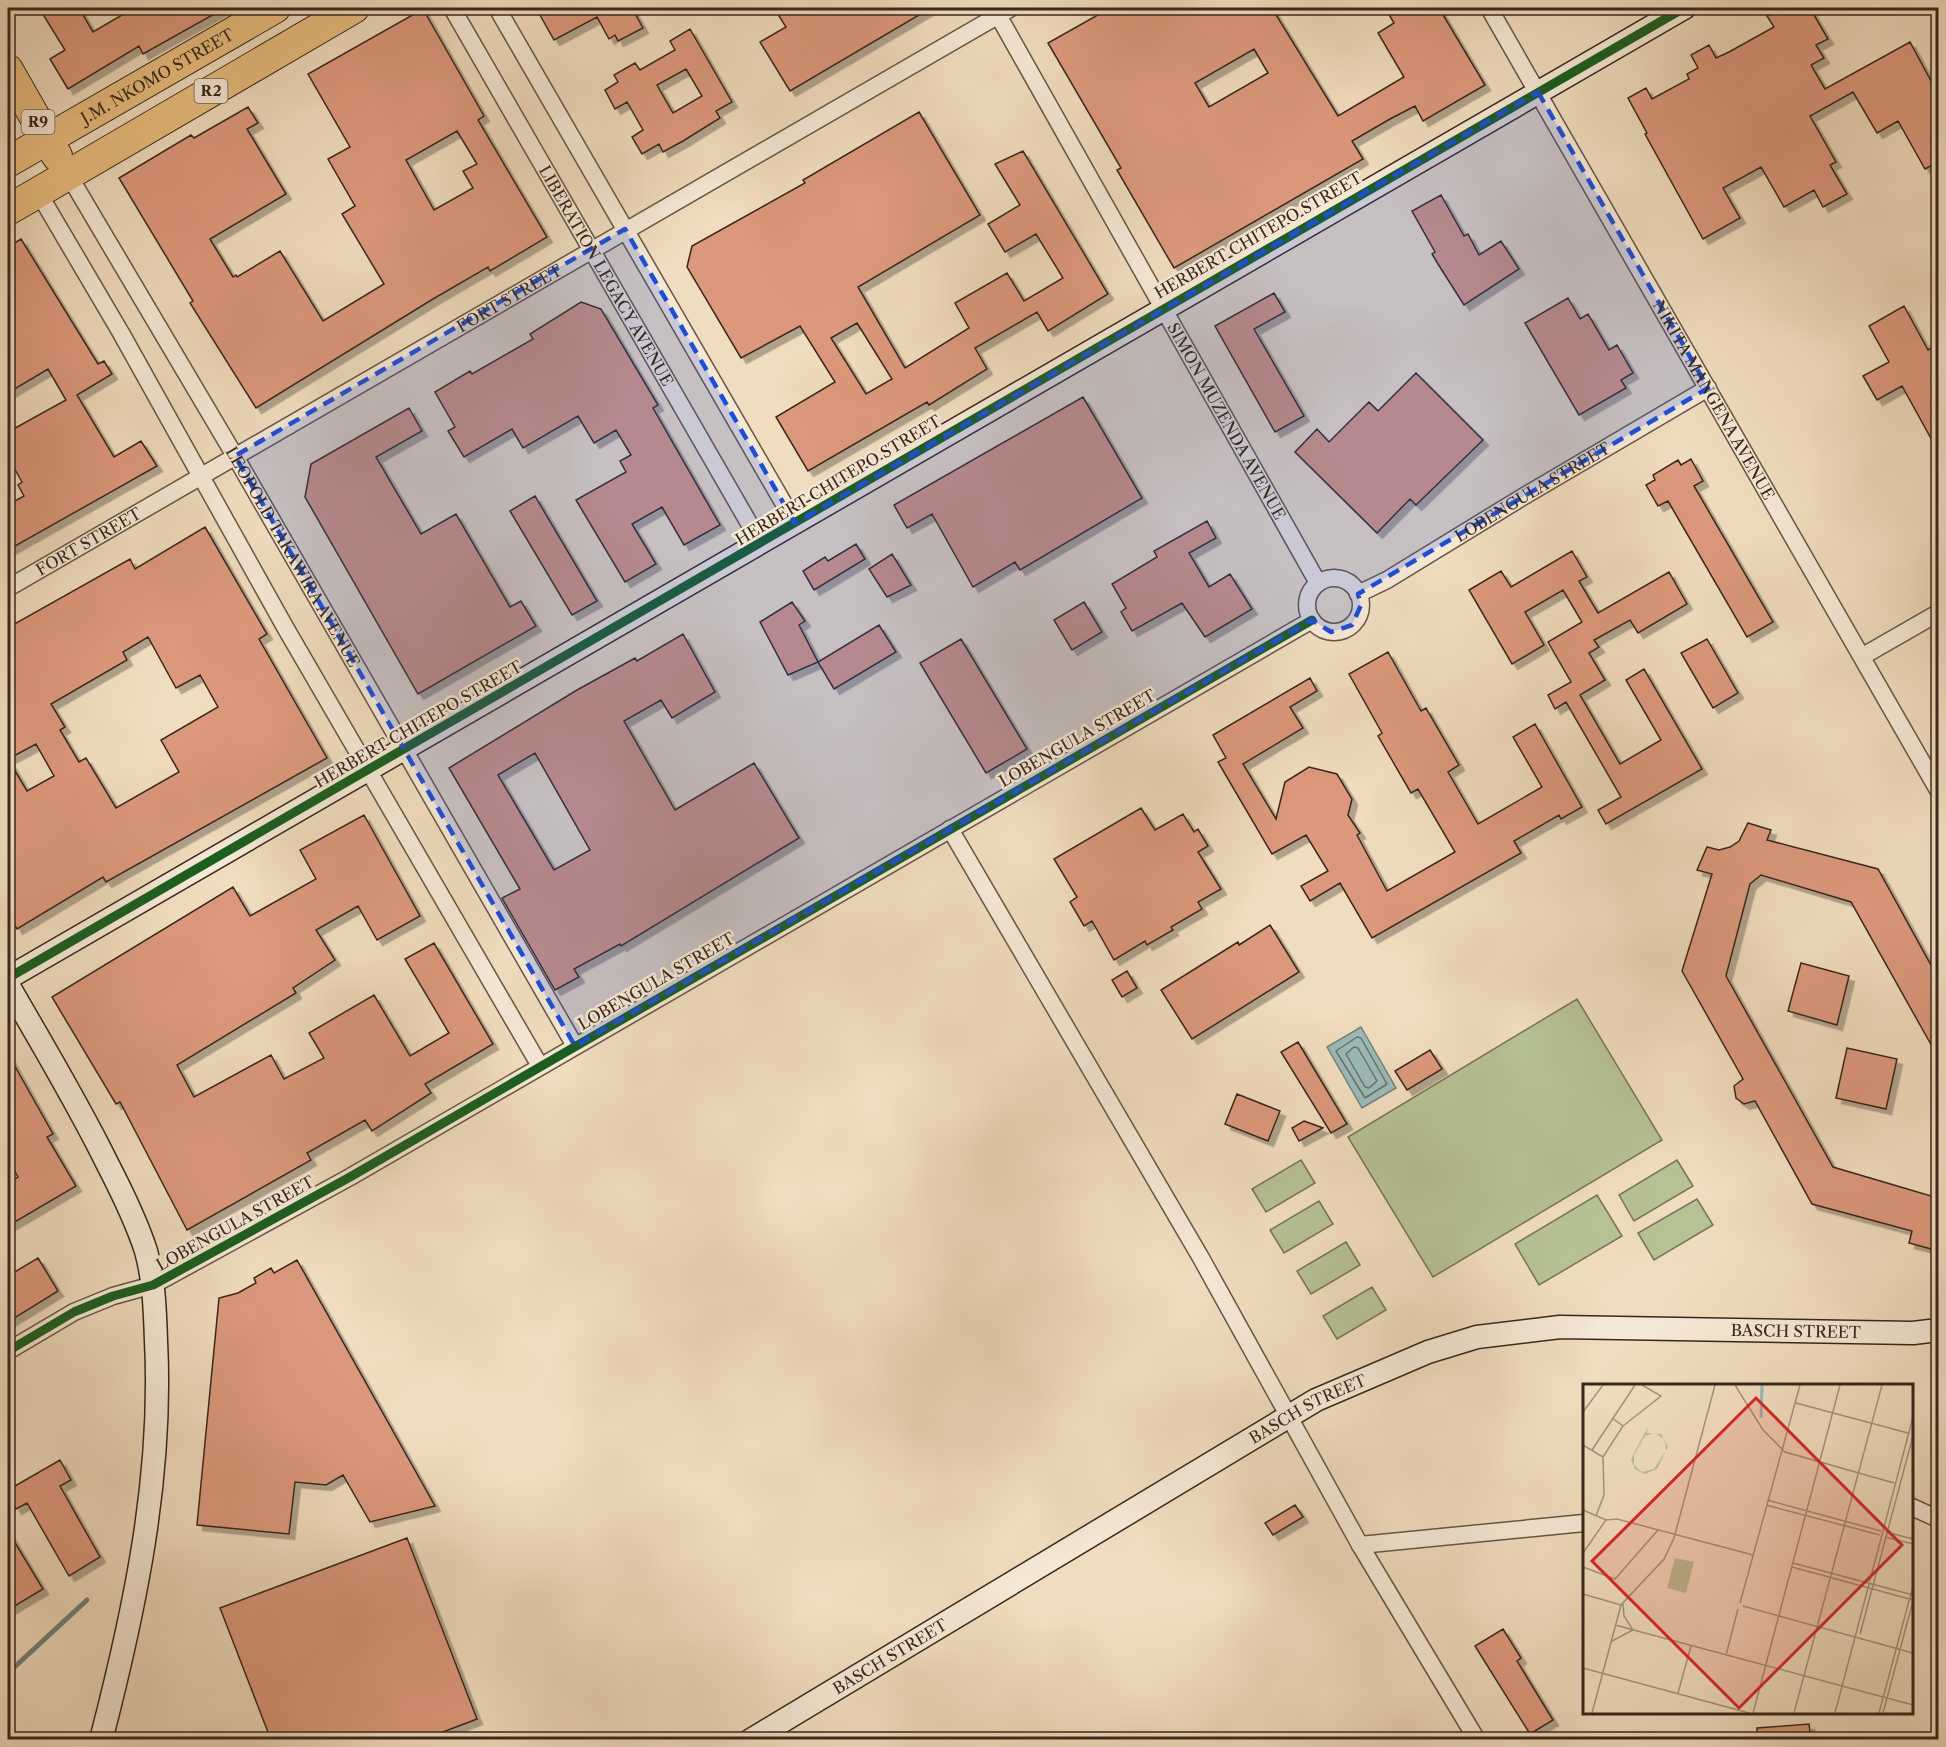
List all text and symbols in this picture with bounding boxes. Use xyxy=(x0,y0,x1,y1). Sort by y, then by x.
street label: J.M. NKOMO STREET xyxy=(74,24,237,130)
road number: R2 xyxy=(194,79,228,103)
road number: R9 xyxy=(22,110,54,134)
street label: LIBERATION LEGACY AVENUE xyxy=(535,162,678,390)
street label: HERBERT CHITEPO STREET xyxy=(1151,167,1365,303)
street label: FORT STREET xyxy=(453,260,565,336)
street label: NIKITA MANGENA AVENUE xyxy=(1649,297,1779,503)
street label: SIMON MUZENDA AVENUE xyxy=(1163,319,1290,523)
street label: HERBERT CHITEPO STREET xyxy=(732,411,944,549)
street label: LOBENGULA STREET xyxy=(1451,438,1614,546)
street label: LEOPOLD TAKAWIRA AVENUE xyxy=(222,443,364,671)
street label: FORT STREET xyxy=(32,503,145,580)
street label: HERBERT CHITEPO STREET xyxy=(311,656,525,792)
street label: LOBENGULA STREET xyxy=(995,685,1159,791)
street label: LOBENGULA STREET xyxy=(574,928,738,1034)
street label: LOBENGULA STREET xyxy=(153,1171,317,1275)
street label: BASCH STREET xyxy=(1731,1320,1861,1342)
street label: BASCH STREET xyxy=(1245,1370,1369,1448)
inset map xyxy=(1583,1384,1913,1714)
street label: BASCH STREET xyxy=(829,1614,951,1699)

